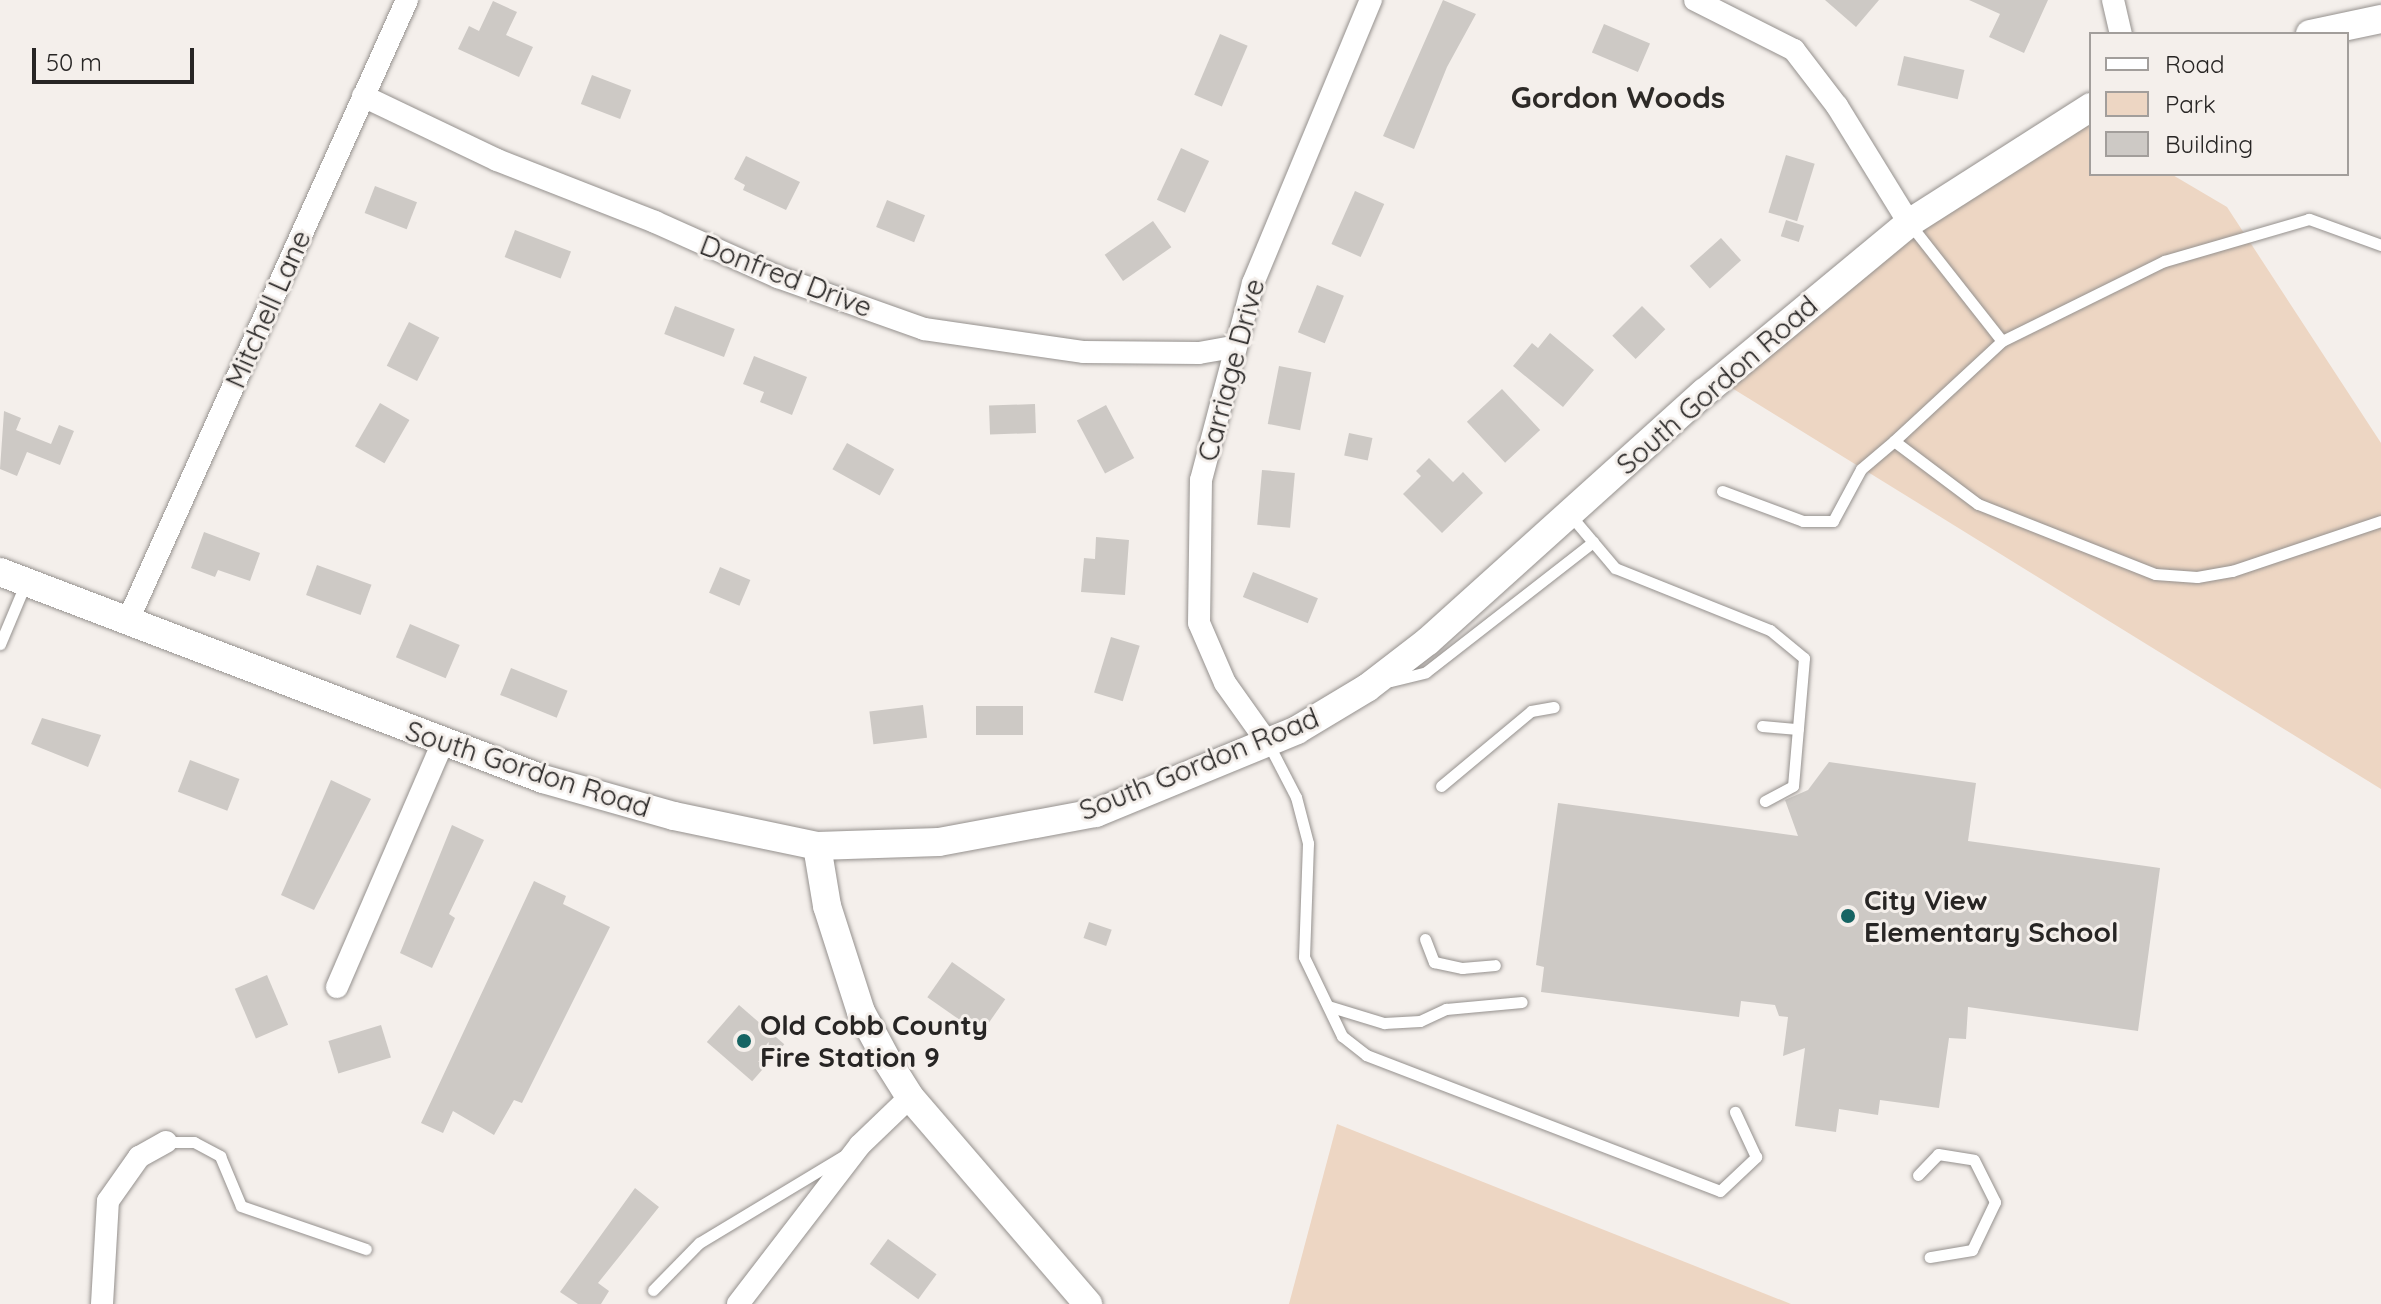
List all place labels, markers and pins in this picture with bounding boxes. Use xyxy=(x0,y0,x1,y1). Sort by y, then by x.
place label: City View Elementary School xyxy=(1864,883,2118,949)
marker: City View Elementary School xyxy=(1839,907,1857,925)
place label: Old Cobb County Fire Station 9 xyxy=(760,1008,988,1074)
marker: Old Cobb County Fire Station 9 xyxy=(735,1032,753,1050)

